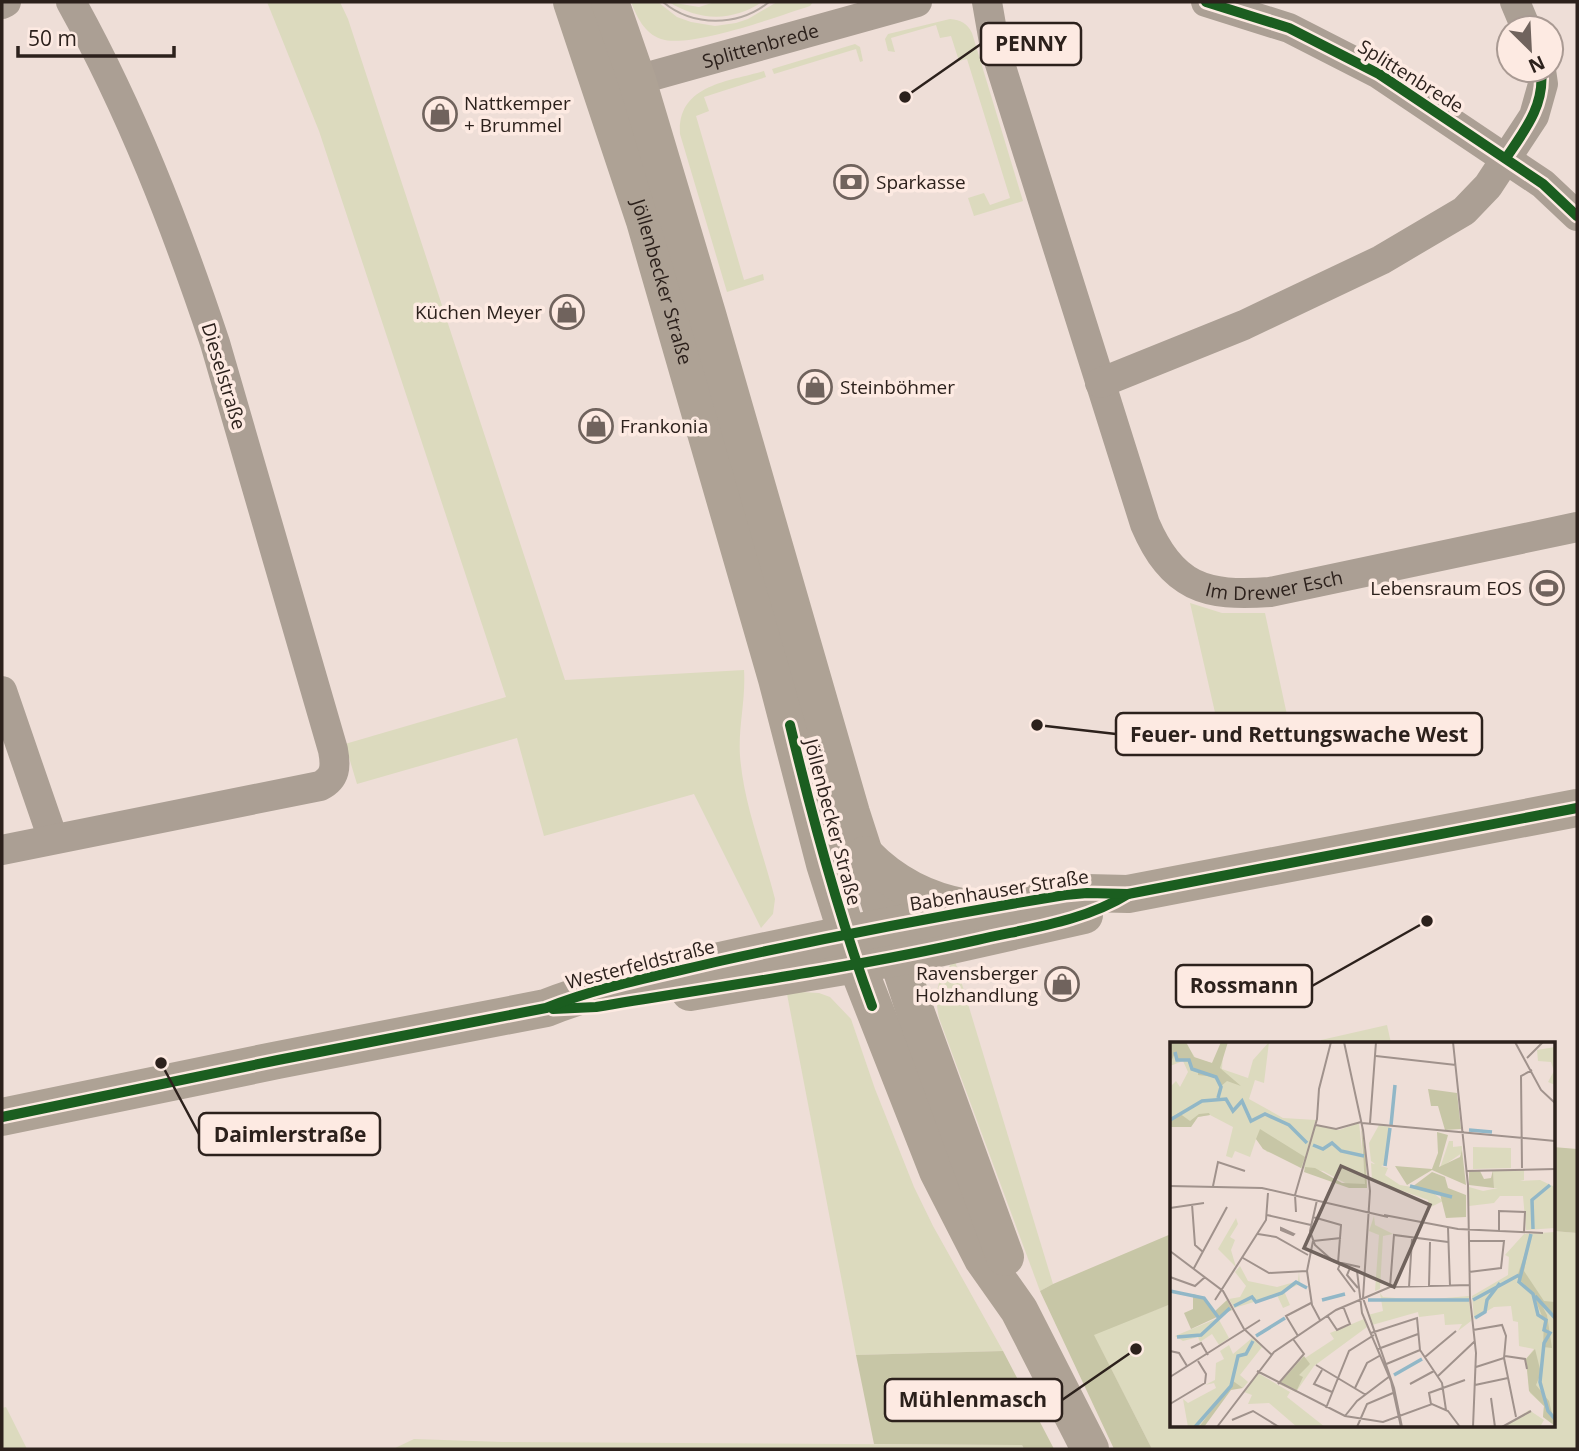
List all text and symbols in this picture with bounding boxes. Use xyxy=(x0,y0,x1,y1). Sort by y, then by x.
scale bar xyxy=(18,14,173,58)
north arrow xyxy=(1495,14,1565,84)
street label: Splittenbrede xyxy=(699,17,822,74)
callout: PENNY xyxy=(981,23,1081,65)
text: 50 m xyxy=(28,24,77,52)
text: PENNY xyxy=(995,29,1068,57)
street label: Splittenbrede xyxy=(1353,33,1469,119)
text: N xyxy=(1525,50,1549,80)
place label: Nattkemper + Brummel xyxy=(464,90,571,138)
shop icon: Nattkemper + Brummel xyxy=(421,95,459,133)
bank icon: Sparkasse xyxy=(832,163,870,201)
place label: Sparkasse xyxy=(876,169,966,195)
street label: Jöllenbecker Straße xyxy=(625,194,699,368)
shop icon: Küchen Meyer xyxy=(548,293,586,331)
place label: Küchen Meyer xyxy=(415,299,542,325)
street label: Dieselstraße xyxy=(195,319,253,433)
shop icon: Steinböhmer xyxy=(796,368,834,406)
place label: Steinböhmer xyxy=(840,374,955,400)
shop icon: Frankonia xyxy=(577,407,615,445)
place label: Frankonia xyxy=(620,413,708,439)
street label: Im Drewer Esch xyxy=(1203,564,1345,606)
sports icon: Lebensraum EOS xyxy=(1528,569,1566,607)
place label: Lebensraum EOS xyxy=(1370,575,1522,601)
callout: Feuer- und Rettungswache West xyxy=(1116,713,1482,755)
text: Feuer- und Rettungswache West xyxy=(1130,720,1468,748)
street label: Jöllenbecker Straße xyxy=(798,734,868,908)
street label: Babenhauser Straße xyxy=(908,863,1090,917)
street label: Westerfeldstraße xyxy=(563,933,717,995)
place label: Ravensberger Holzhandlung xyxy=(915,960,1038,1008)
shop icon: Ravensberger Holzhandlung xyxy=(1043,965,1081,1003)
callout: Rossmann xyxy=(1176,965,1312,1007)
text: Rossmann xyxy=(1190,971,1298,999)
inset map xyxy=(1170,1042,1554,1426)
callout: Daimlerstraße xyxy=(199,1113,380,1155)
text: Daimlerstraße xyxy=(214,1120,366,1148)
callout: Mühlenmasch xyxy=(885,1379,1062,1421)
text: Mühlenmasch xyxy=(899,1385,1047,1413)

